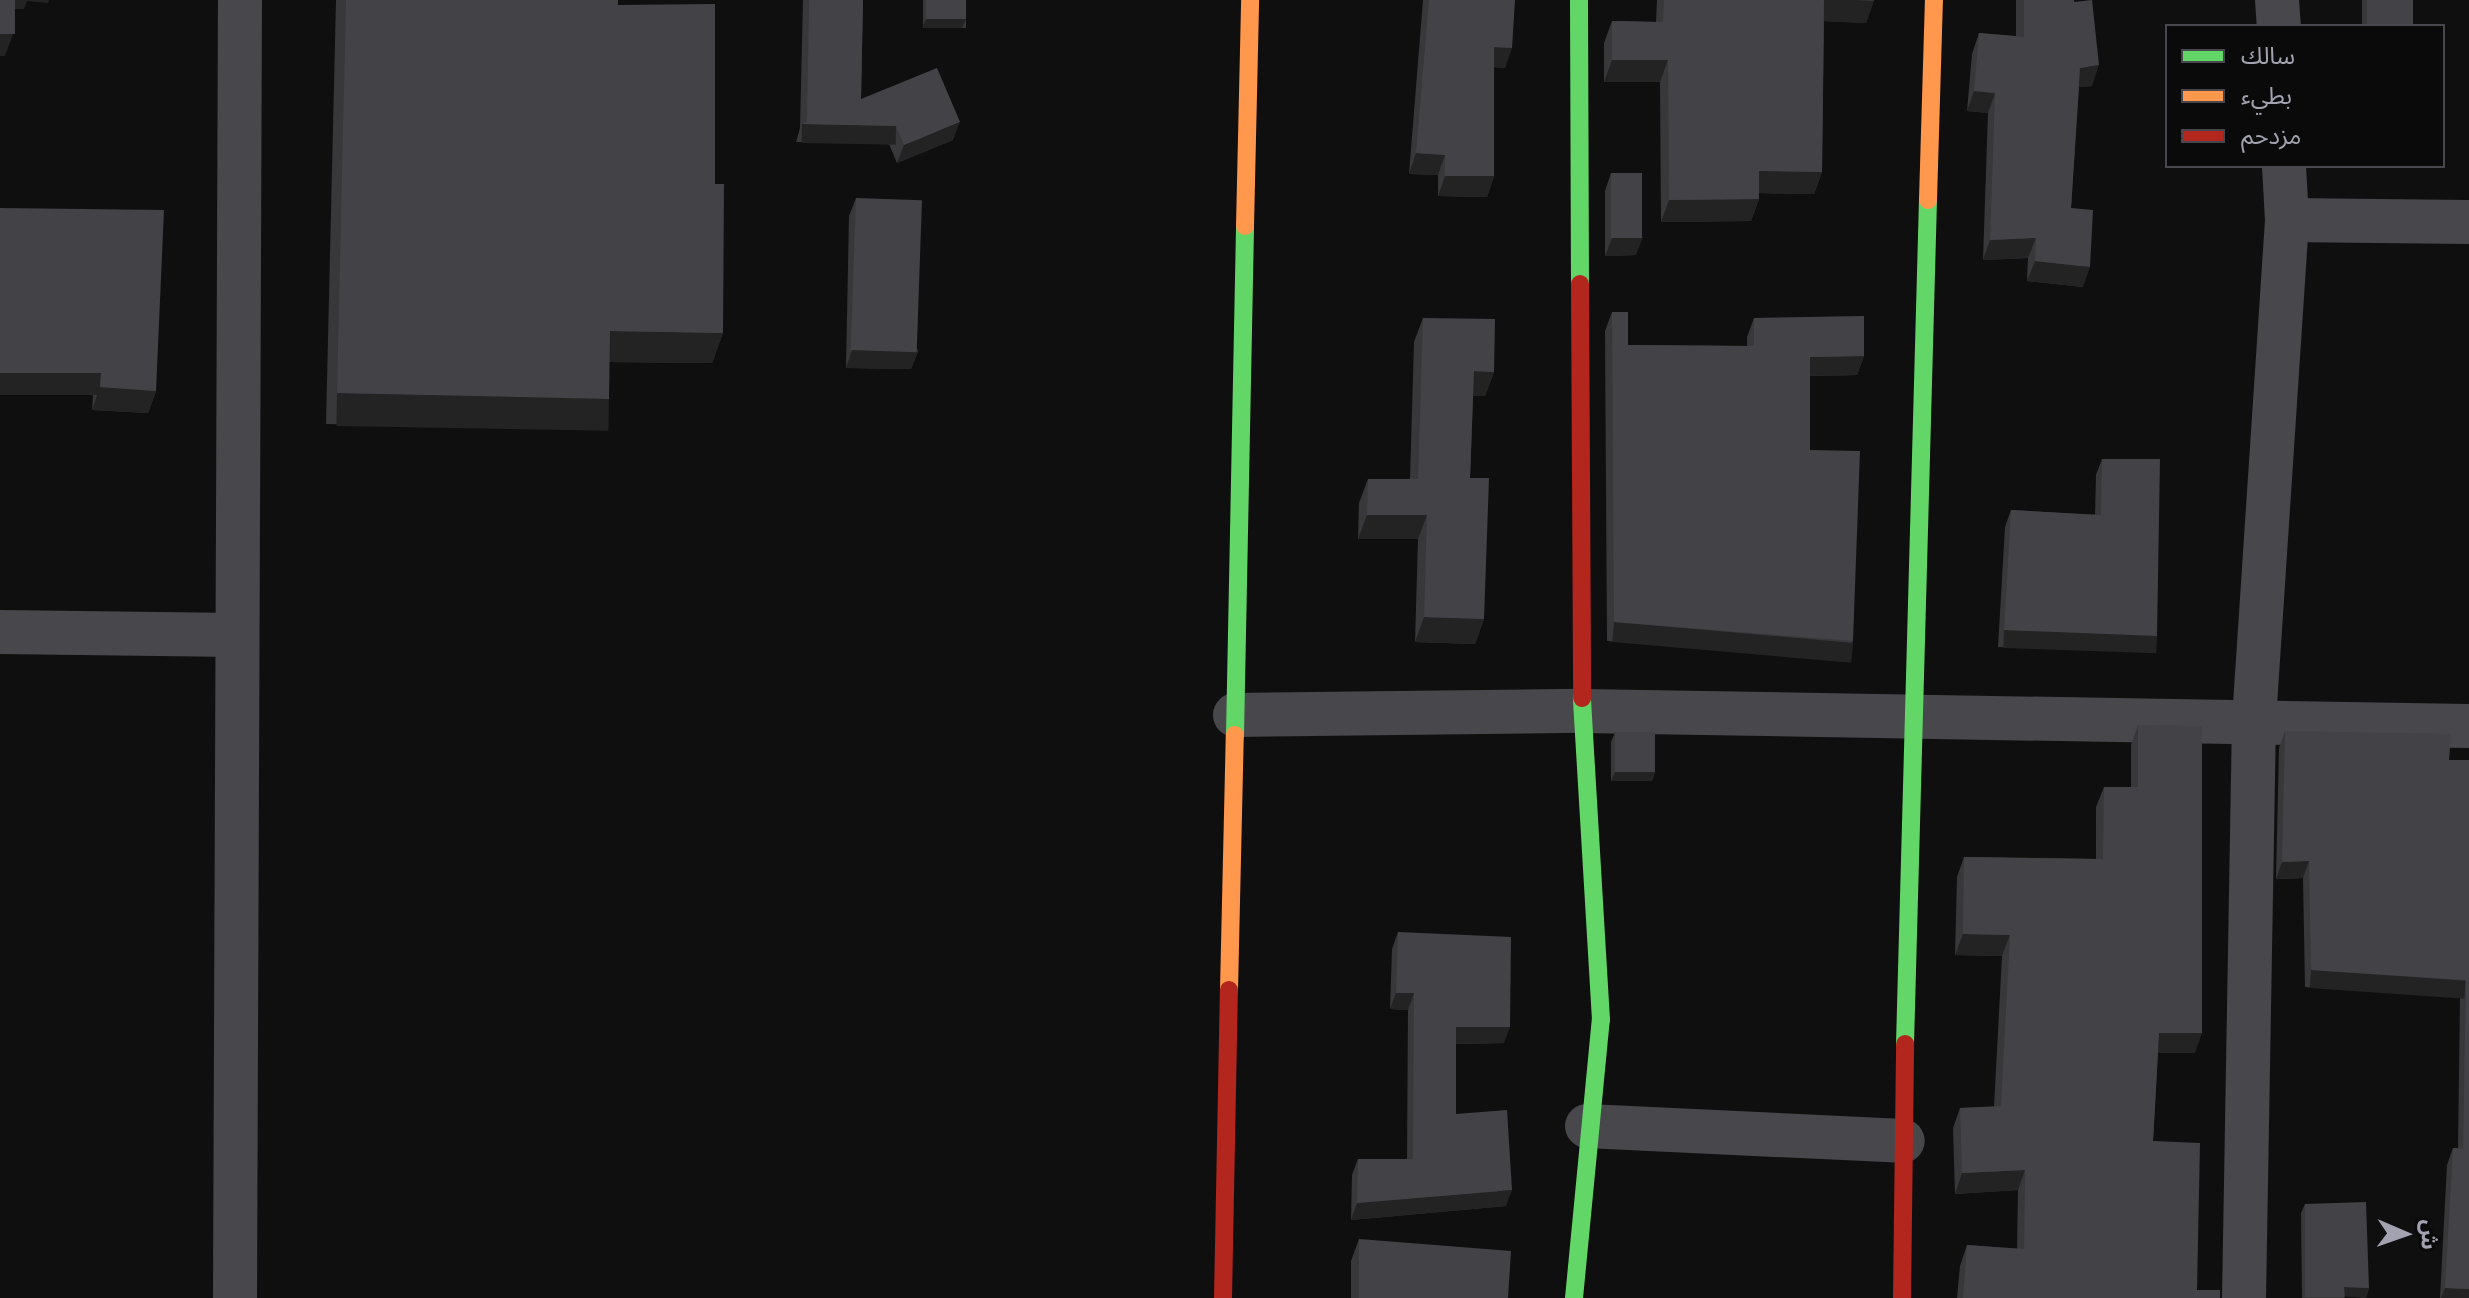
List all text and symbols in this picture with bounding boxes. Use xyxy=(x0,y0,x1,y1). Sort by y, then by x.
legend xyxy=(2165,24,2445,168)
text: سالك xyxy=(2241,40,2295,72)
text: بطيء xyxy=(2241,80,2292,112)
text: مزدحم xyxy=(2241,120,2301,152)
north arrow xyxy=(2365,1194,2445,1274)
text: ش xyxy=(2413,1219,2445,1250)

